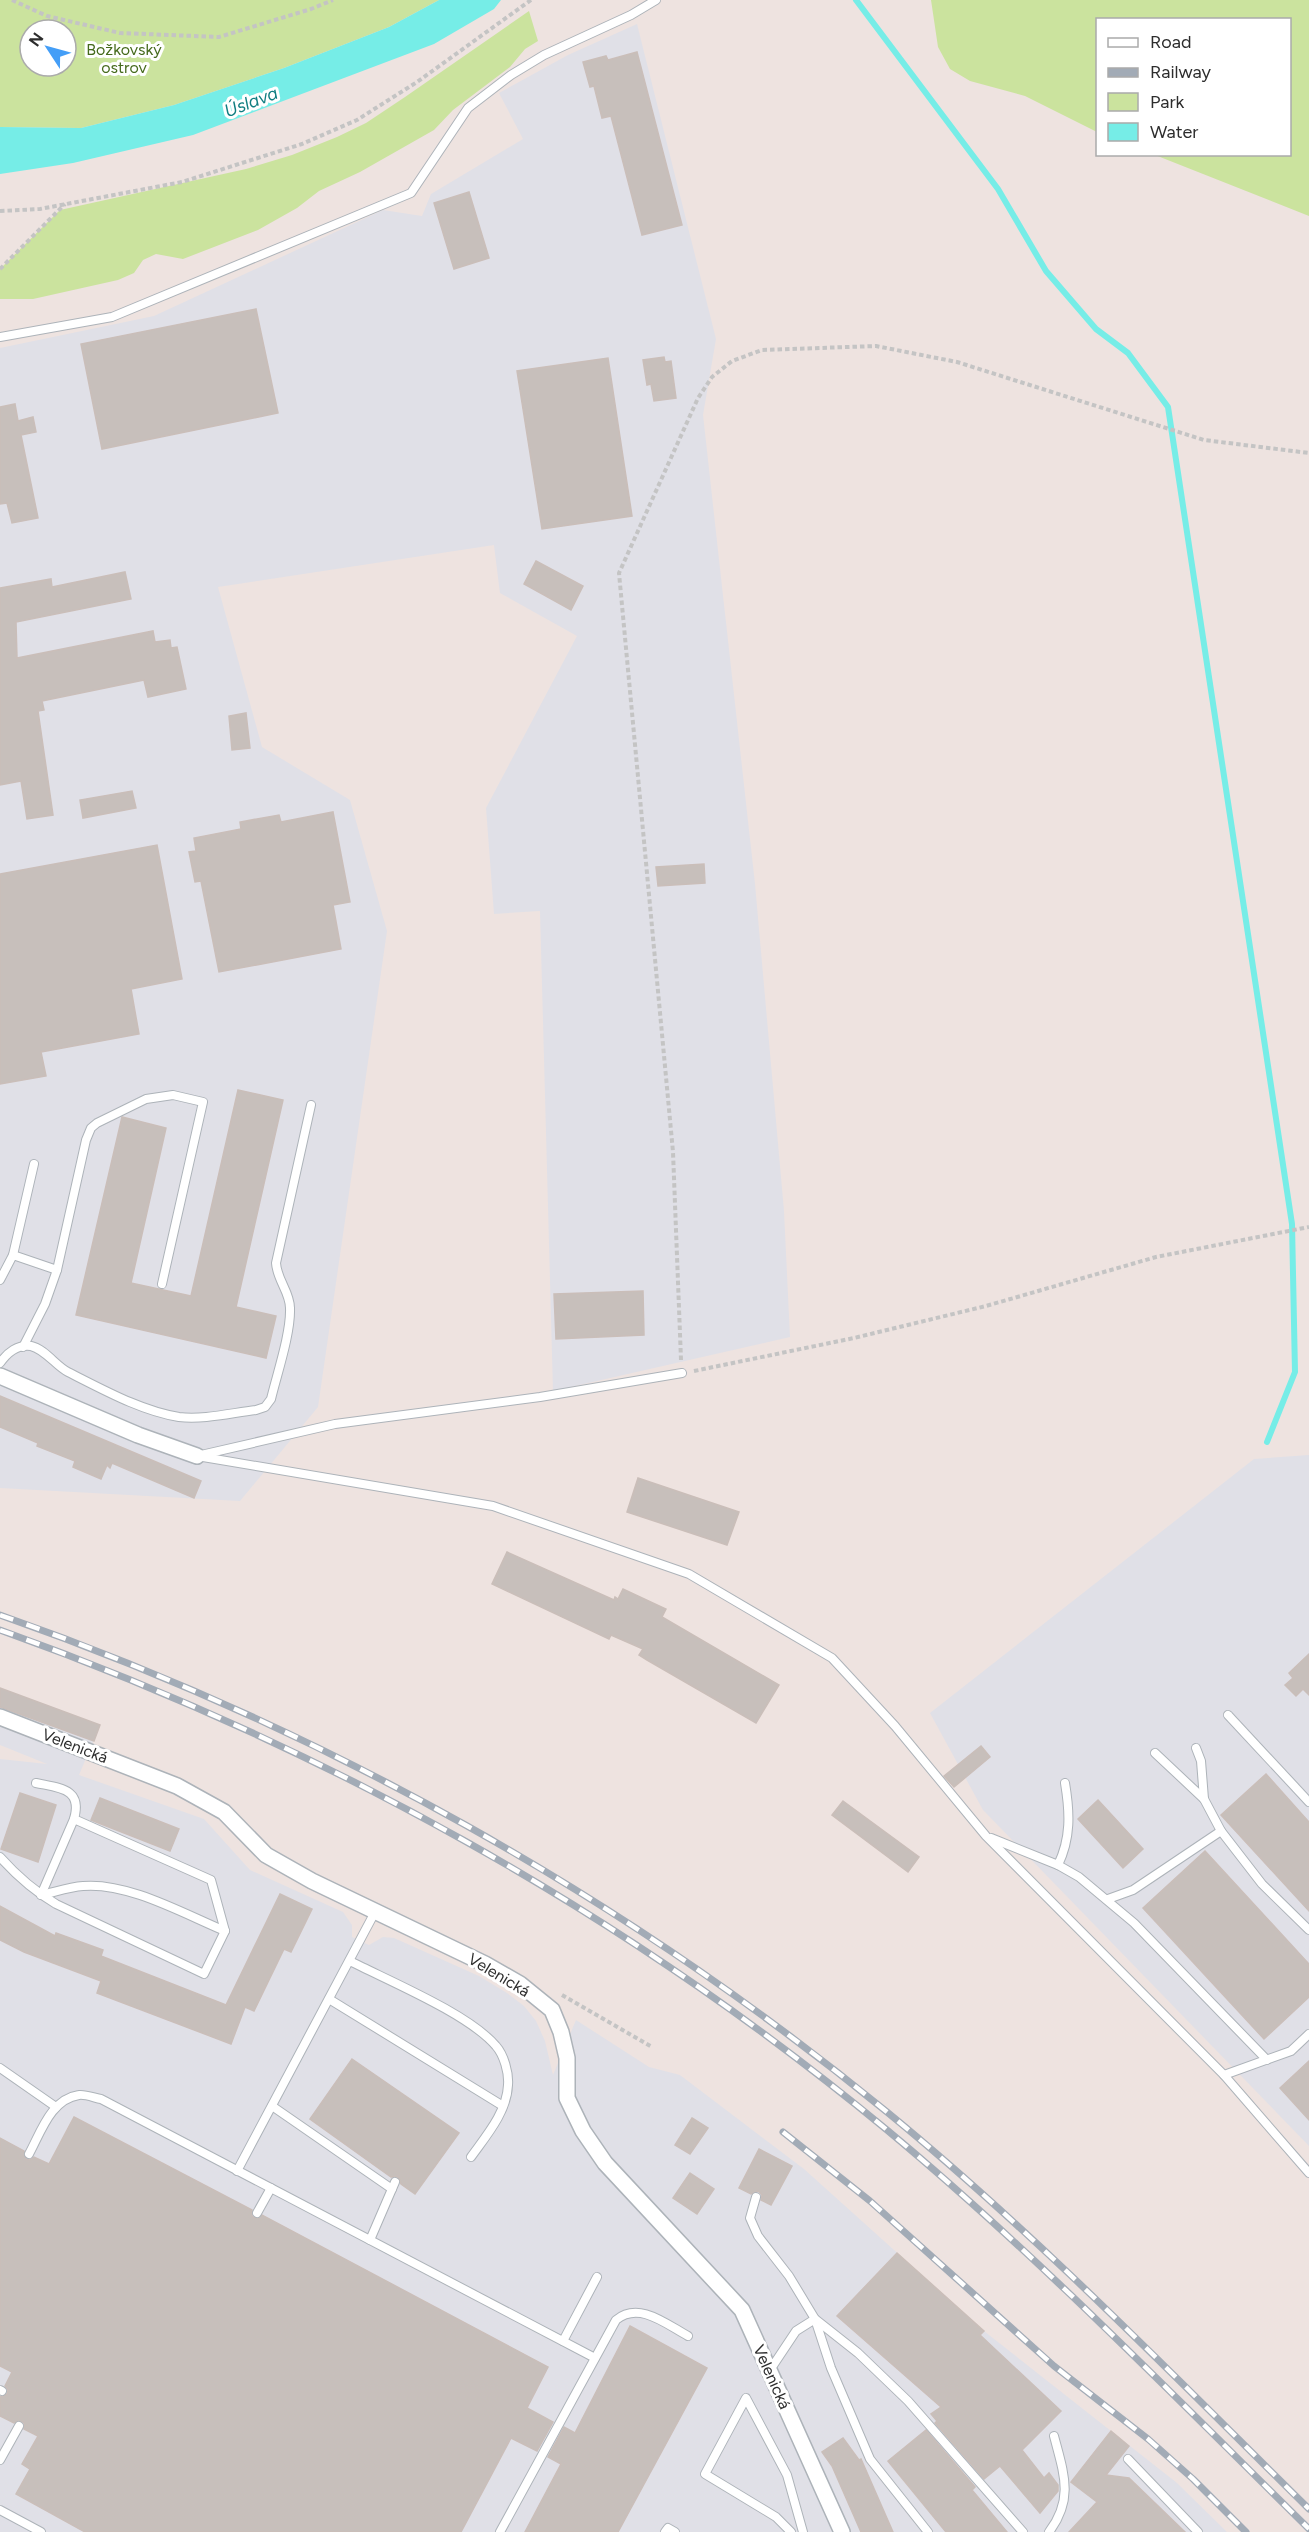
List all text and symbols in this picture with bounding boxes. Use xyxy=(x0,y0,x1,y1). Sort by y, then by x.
north arrow xyxy=(18,18,78,78)
legend xyxy=(1096,18,1291,156)
text: N xyxy=(25,29,48,50)
text: Road xyxy=(1150,31,1191,53)
park label: Božkovský ostrov xyxy=(86,40,162,77)
text: Railway xyxy=(1150,61,1212,83)
water label: Úslava xyxy=(221,82,281,122)
text: Park xyxy=(1150,91,1185,113)
text: Water xyxy=(1150,121,1198,143)
street label: Velenická xyxy=(40,1725,110,1767)
street label: Velenická xyxy=(465,1949,533,2001)
street label: Velenická xyxy=(749,2342,795,2412)

